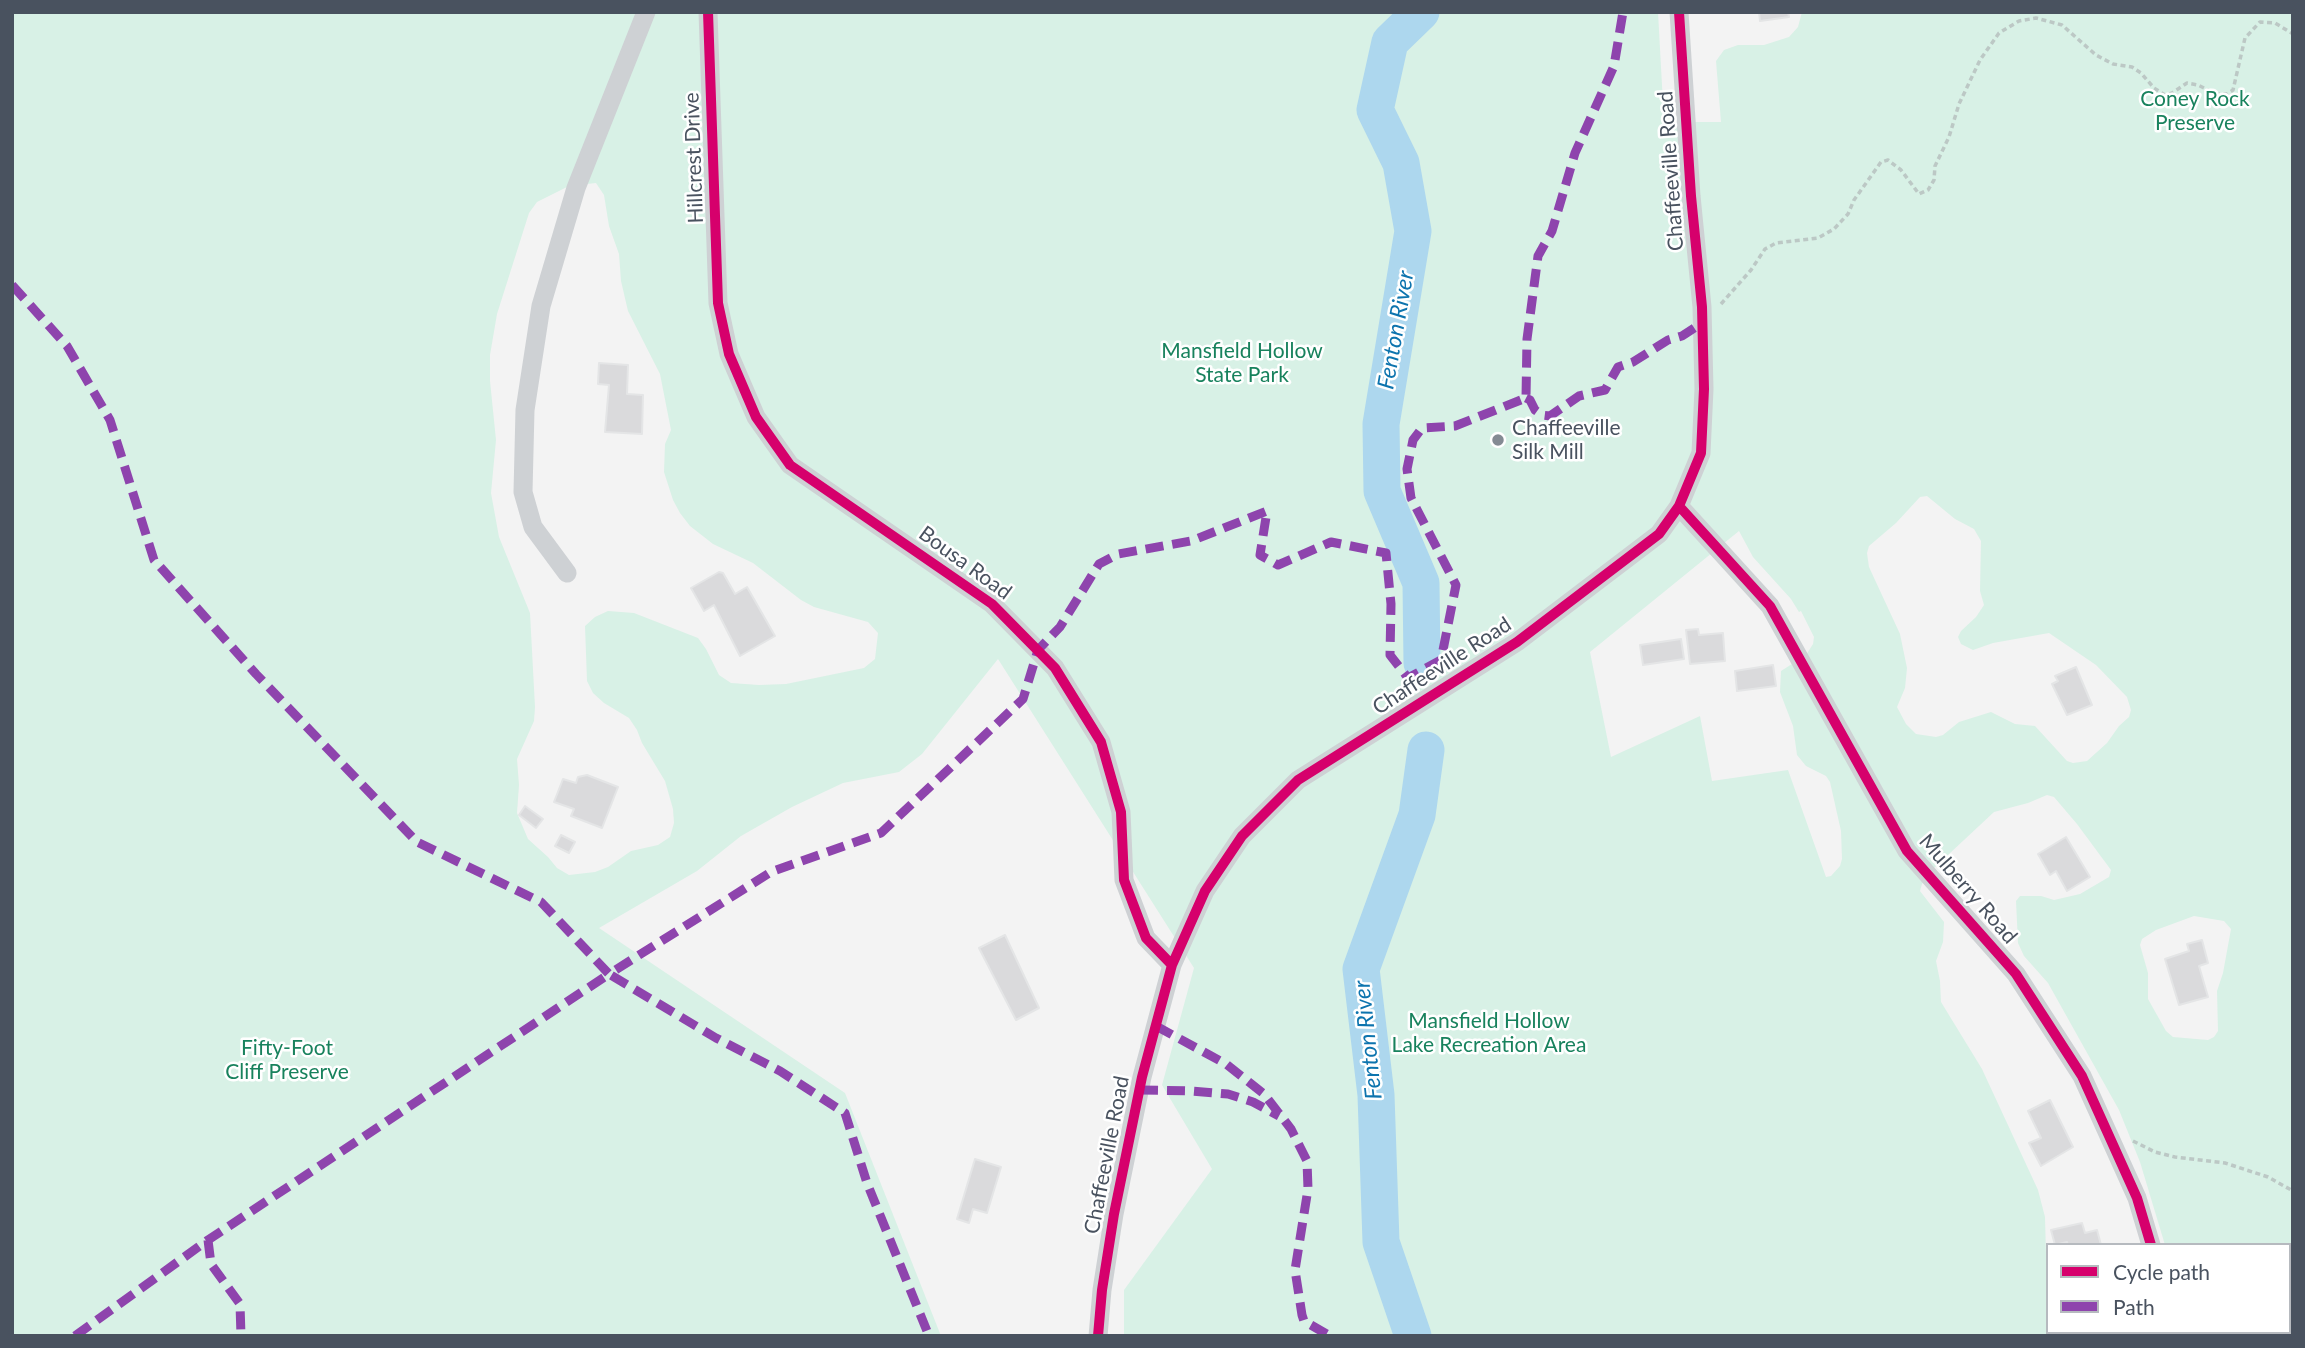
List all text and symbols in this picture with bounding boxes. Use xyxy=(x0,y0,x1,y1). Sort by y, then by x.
park label: Coney Rock Preserve xyxy=(2140,86,2250,136)
street label: Chaffeeville Road xyxy=(1653,90,1689,252)
street label: Hillcrest Drive xyxy=(679,92,709,224)
water label: Fenton River xyxy=(1372,269,1420,391)
park label: Mansfield Hollow State Park xyxy=(1161,338,1323,388)
place label: Chaffeeville Silk Mill xyxy=(1512,415,1620,465)
marker: Chaffeeville Silk Mill xyxy=(1490,432,1506,448)
street label: Bousa Road xyxy=(914,521,1016,605)
street label: Chaffeeville Road xyxy=(1368,612,1516,720)
street label: Mulberry Road xyxy=(1914,829,2022,949)
water label: Fenton River xyxy=(1348,979,1388,1101)
park label: Mansfield Hollow Lake Recreation Area xyxy=(1392,1008,1586,1058)
park label: Fifty-Foot Cliff Preserve xyxy=(225,1035,349,1085)
street label: Chaffeeville Road xyxy=(1079,1074,1135,1236)
legend xyxy=(2046,1243,2291,1334)
text: Cycle path xyxy=(2113,1259,2210,1284)
text: Path xyxy=(2113,1294,2155,1319)

